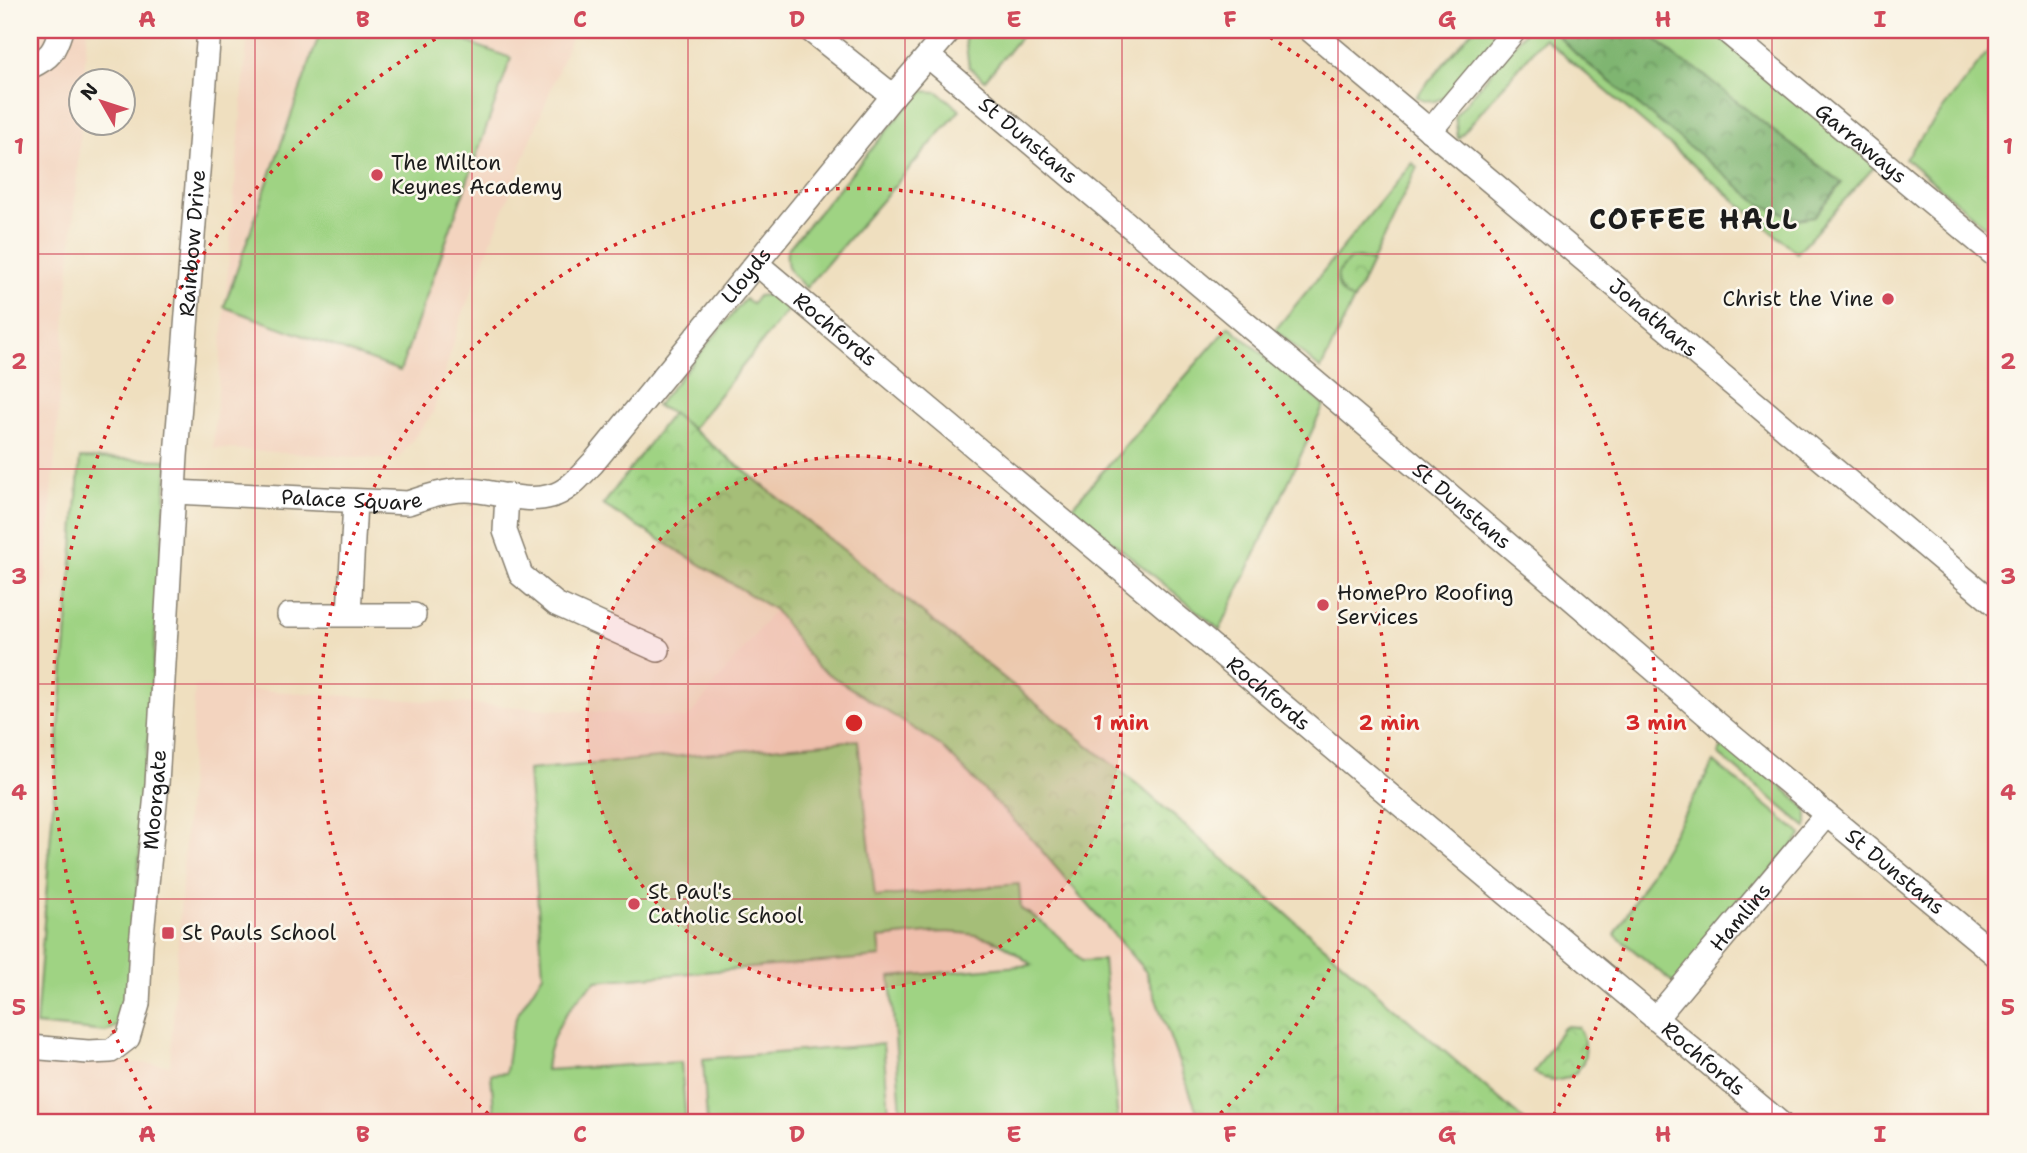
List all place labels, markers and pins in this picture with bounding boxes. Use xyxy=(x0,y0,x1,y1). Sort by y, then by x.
place label: The Milton Keynes Academy xyxy=(391,149,563,201)
marker: The Milton Keynes Academy xyxy=(369,167,385,183)
place label: Christ the Vine xyxy=(1722,285,1874,313)
marker: Christ the Vine xyxy=(1880,291,1896,307)
place label: HomePro Roofing Services xyxy=(1337,579,1513,631)
marker: HomePro Roofing Services xyxy=(1315,597,1331,613)
centre of rings xyxy=(842,711,866,735)
place label: St Paul's Catholic School xyxy=(648,878,804,930)
marker: St Paul's Catholic School xyxy=(626,896,642,912)
place label: St Pauls School xyxy=(182,919,337,947)
marker: St Pauls School xyxy=(160,925,176,941)

